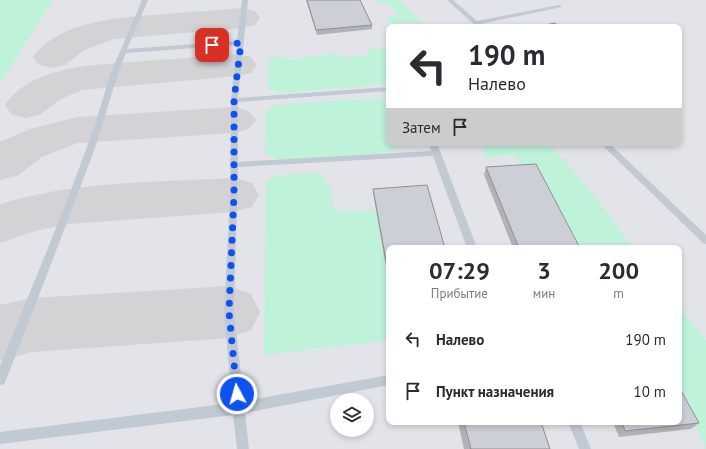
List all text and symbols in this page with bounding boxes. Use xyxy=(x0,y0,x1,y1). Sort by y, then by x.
pin xyxy=(195,28,229,62)
icon: arrive xyxy=(201,34,223,56)
text: 190 m xyxy=(468,36,545,73)
icon: left xyxy=(402,40,454,92)
text: Налево xyxy=(468,72,526,95)
icon: arrive xyxy=(449,116,471,138)
text: Затем xyxy=(402,118,441,137)
text: 07:29 xyxy=(429,255,490,286)
text: 3 xyxy=(537,255,551,286)
text: 200 xyxy=(598,255,639,286)
text: Прибытие xyxy=(431,285,488,302)
text: мин xyxy=(533,285,555,302)
text: m xyxy=(613,285,624,302)
icon: left xyxy=(402,328,424,350)
text: Налево xyxy=(436,330,484,349)
text: 190 m xyxy=(625,330,666,349)
position arrow xyxy=(216,373,258,415)
icon: arrive xyxy=(402,380,424,402)
text: Пункт назначения xyxy=(436,382,554,401)
text: 10 m xyxy=(633,382,666,401)
map controls xyxy=(330,393,374,437)
button: layers xyxy=(330,393,374,437)

